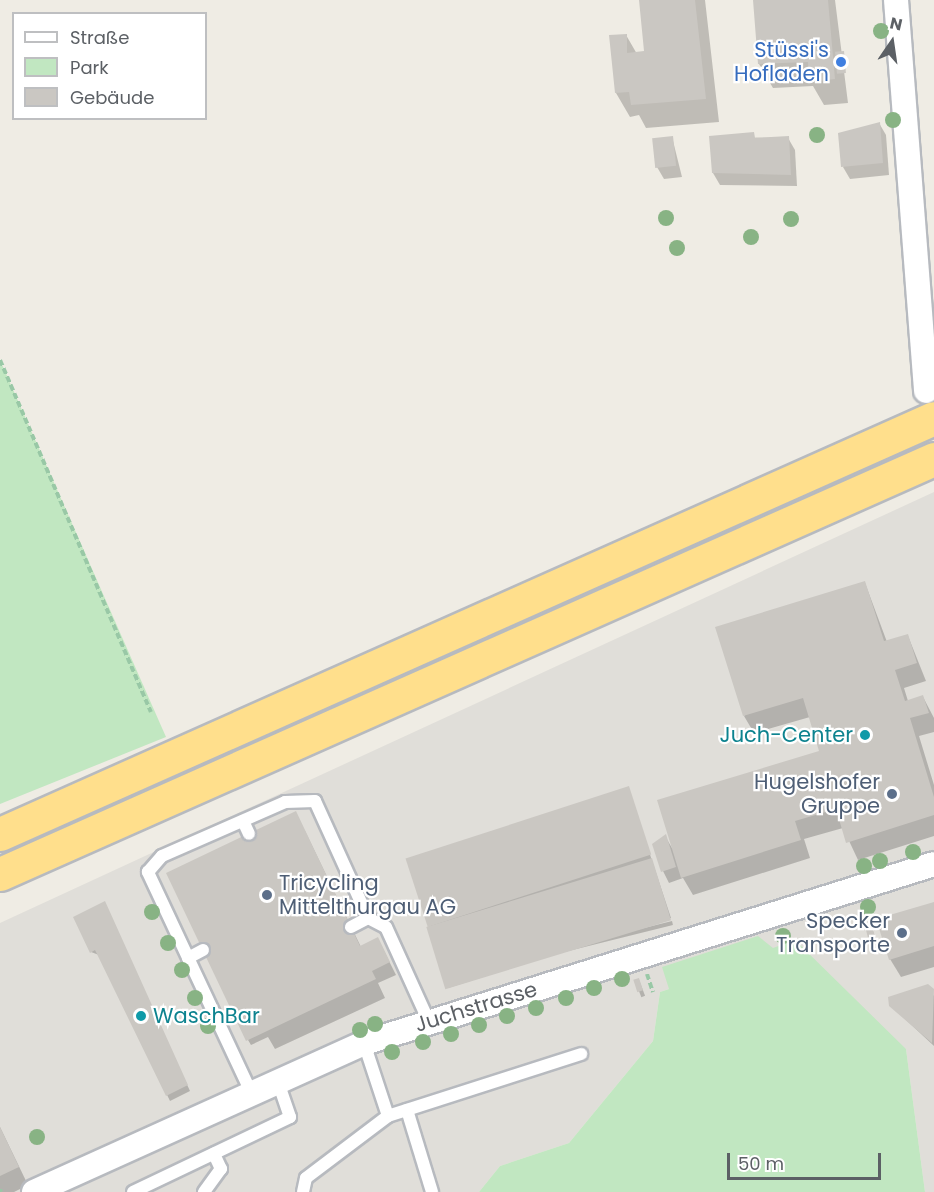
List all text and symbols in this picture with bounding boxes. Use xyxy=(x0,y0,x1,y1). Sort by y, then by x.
text: N xyxy=(888,11,905,37)
legend xyxy=(12,12,207,120)
north arrow xyxy=(862,12,922,72)
text: Straße xyxy=(70,25,129,50)
place label: Stüssi's Hofladen xyxy=(734,37,829,87)
text: Park xyxy=(70,55,109,80)
marker: Stüssi's Hofladen xyxy=(834,55,848,69)
text: Gebäude xyxy=(70,85,154,110)
place label: Juch-Center xyxy=(720,722,853,748)
marker: Juch-Center xyxy=(858,728,872,742)
place label: Hugelshofer Gruppe xyxy=(754,769,880,819)
marker: Hugelshofer Gruppe xyxy=(885,787,899,801)
place label: Tricycling Mittelthurgau AG xyxy=(279,870,456,920)
marker: Tricycling Mittelthurgau AG xyxy=(260,888,274,902)
place label: Specker Transporte xyxy=(776,908,890,958)
marker: Specker Transporte xyxy=(895,926,909,940)
street label: Juchstrasse xyxy=(412,976,540,1038)
place label: WaschBar xyxy=(153,1003,260,1029)
marker: WaschBar xyxy=(134,1009,148,1023)
scale bar xyxy=(730,1141,884,1179)
text: 50 m xyxy=(738,1151,784,1176)

